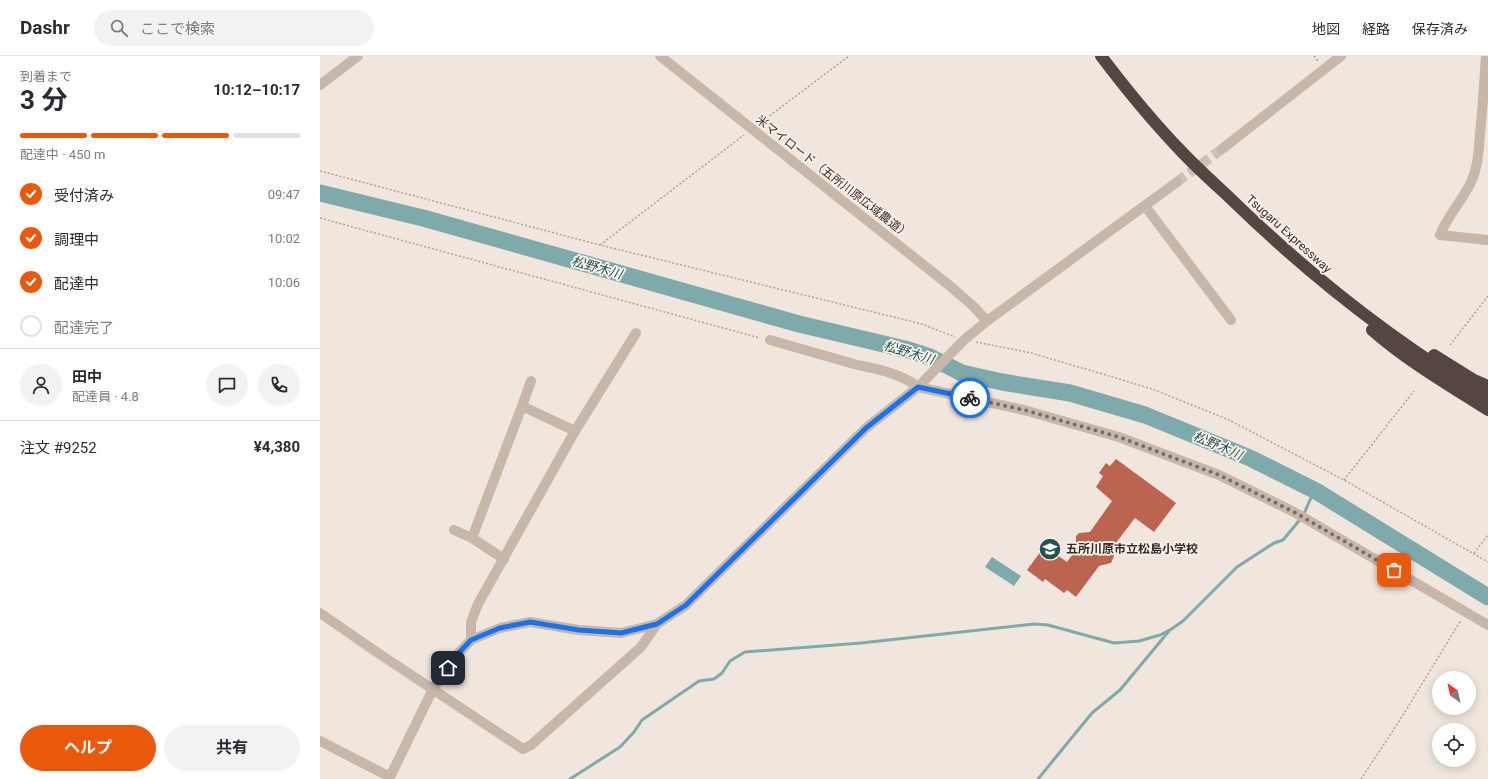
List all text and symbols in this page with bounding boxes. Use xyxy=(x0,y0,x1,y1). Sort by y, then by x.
search box xyxy=(94,10,374,46)
text: Dashr xyxy=(20,16,70,39)
icon: search xyxy=(108,17,130,39)
text: ここで検索 xyxy=(140,20,215,38)
text: 地図 xyxy=(1312,21,1340,37)
text: 経路 xyxy=(1362,21,1390,37)
text: 保存済み xyxy=(1412,21,1468,37)
text: 到着まで xyxy=(20,69,72,84)
text: 10:12–10:17 xyxy=(213,81,300,99)
text: 3 分 xyxy=(20,85,67,115)
street label: 米マイロード（五所川原広域農道） xyxy=(753,112,913,242)
text: 配達中 · 450 m xyxy=(20,147,105,162)
icon: check xyxy=(20,183,42,205)
text: 受付済み xyxy=(54,187,114,205)
text: 09:47 xyxy=(268,187,300,202)
street label: Tsugaru Expressway xyxy=(1244,192,1335,276)
icon: check xyxy=(20,227,42,249)
text: 調理中 xyxy=(54,231,99,249)
text: 10:02 xyxy=(268,231,300,246)
water label: 松野木川 xyxy=(570,253,626,282)
icon: check xyxy=(20,271,42,293)
text: 配達中 xyxy=(54,275,99,293)
text: 10:06 xyxy=(268,275,300,290)
text: 配達完了 xyxy=(54,319,114,337)
water label: 松野木川 xyxy=(882,338,938,368)
button: person xyxy=(20,364,62,406)
button: chat xyxy=(206,364,248,406)
button: phone xyxy=(258,364,300,406)
text: 田中 xyxy=(72,368,102,386)
courier xyxy=(950,378,990,418)
icon: bike xyxy=(959,387,981,409)
text: 配達員 · 4.8 xyxy=(72,389,139,404)
water label: 松野木川 xyxy=(1191,428,1247,463)
text: ¥4,380 xyxy=(254,438,300,456)
text: 注文 #9252 xyxy=(20,439,97,457)
school or university icon: 五所川原市立松島小学校 xyxy=(1037,536,1063,562)
place label: 五所川原市立松島小学校 xyxy=(1066,542,1198,556)
pin xyxy=(1377,553,1411,587)
icon: bag xyxy=(1383,559,1405,581)
pin xyxy=(431,651,465,685)
icon: home xyxy=(437,657,459,679)
north arrow xyxy=(1432,671,1476,715)
map controls xyxy=(1432,671,1476,767)
button: locate xyxy=(1432,723,1476,767)
button: ヘルプ xyxy=(20,725,156,771)
button: 共有 xyxy=(164,725,300,771)

